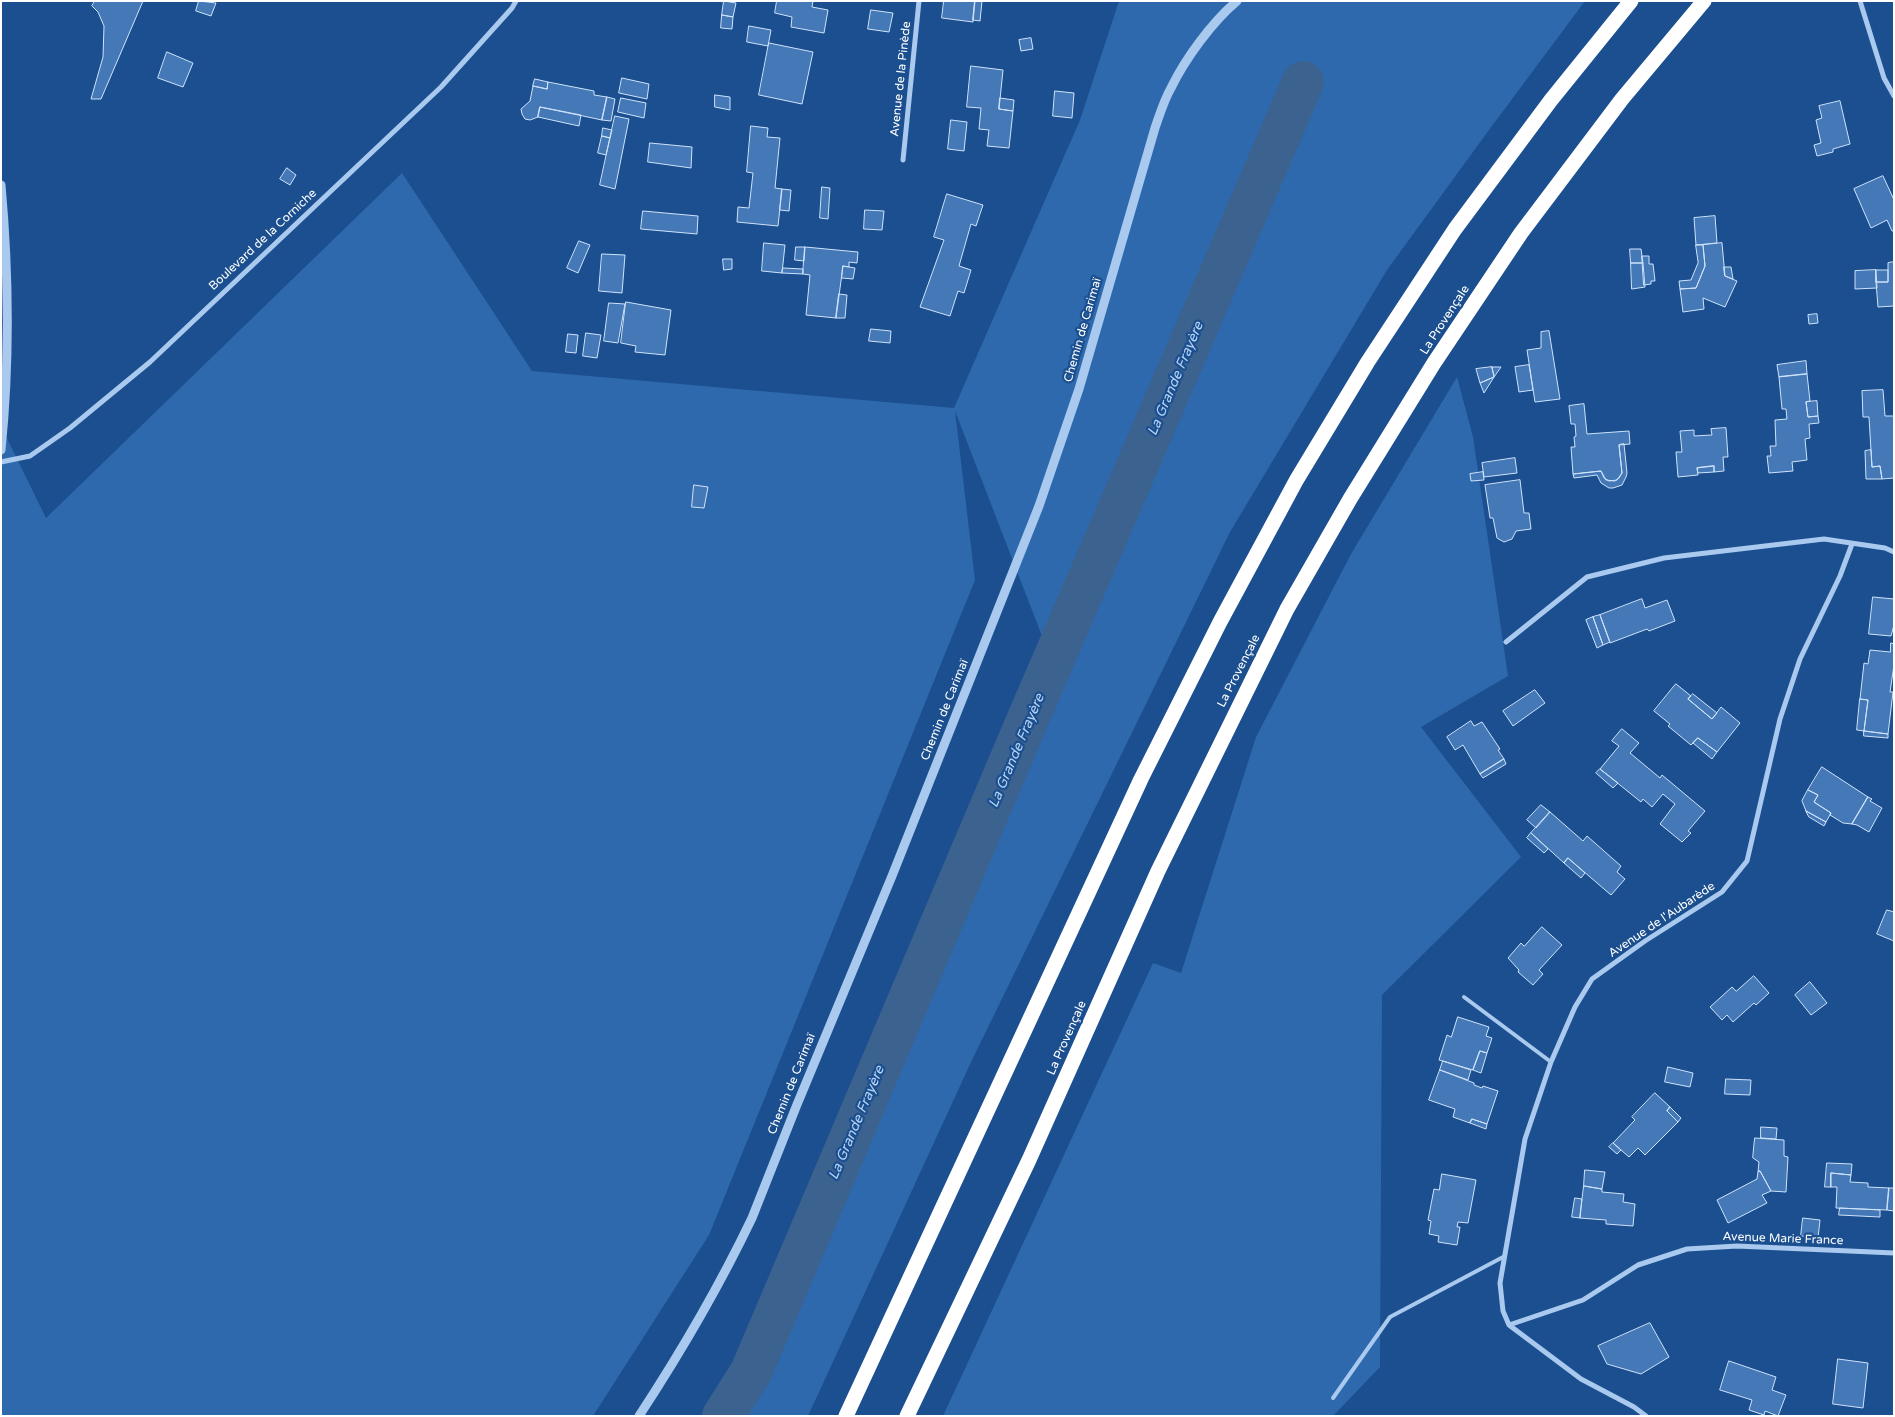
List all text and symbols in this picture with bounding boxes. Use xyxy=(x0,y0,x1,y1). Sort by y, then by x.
street label: Avenue de la Pinède xyxy=(888,21,914,137)
street label: Boulevard de la Corniche xyxy=(206,186,320,294)
street label: Chemin de Carimaï xyxy=(1061,276,1105,384)
street label: La Provençale xyxy=(1417,283,1473,357)
water label: La Grande Frayère xyxy=(1144,320,1208,438)
street label: La Provençale xyxy=(1215,632,1263,710)
street label: Chemin de Carimaï xyxy=(918,657,972,763)
water label: La Grande Frayère xyxy=(985,692,1049,810)
street label: Avenue de l'Aubarède xyxy=(1606,879,1718,961)
street label: La Provençale xyxy=(1044,999,1090,1077)
street label: Chemin de Carimaï xyxy=(765,1031,819,1137)
water label: La Grande Frayère xyxy=(825,1064,889,1182)
street label: Avenue Marie France xyxy=(1722,1230,1844,1248)

